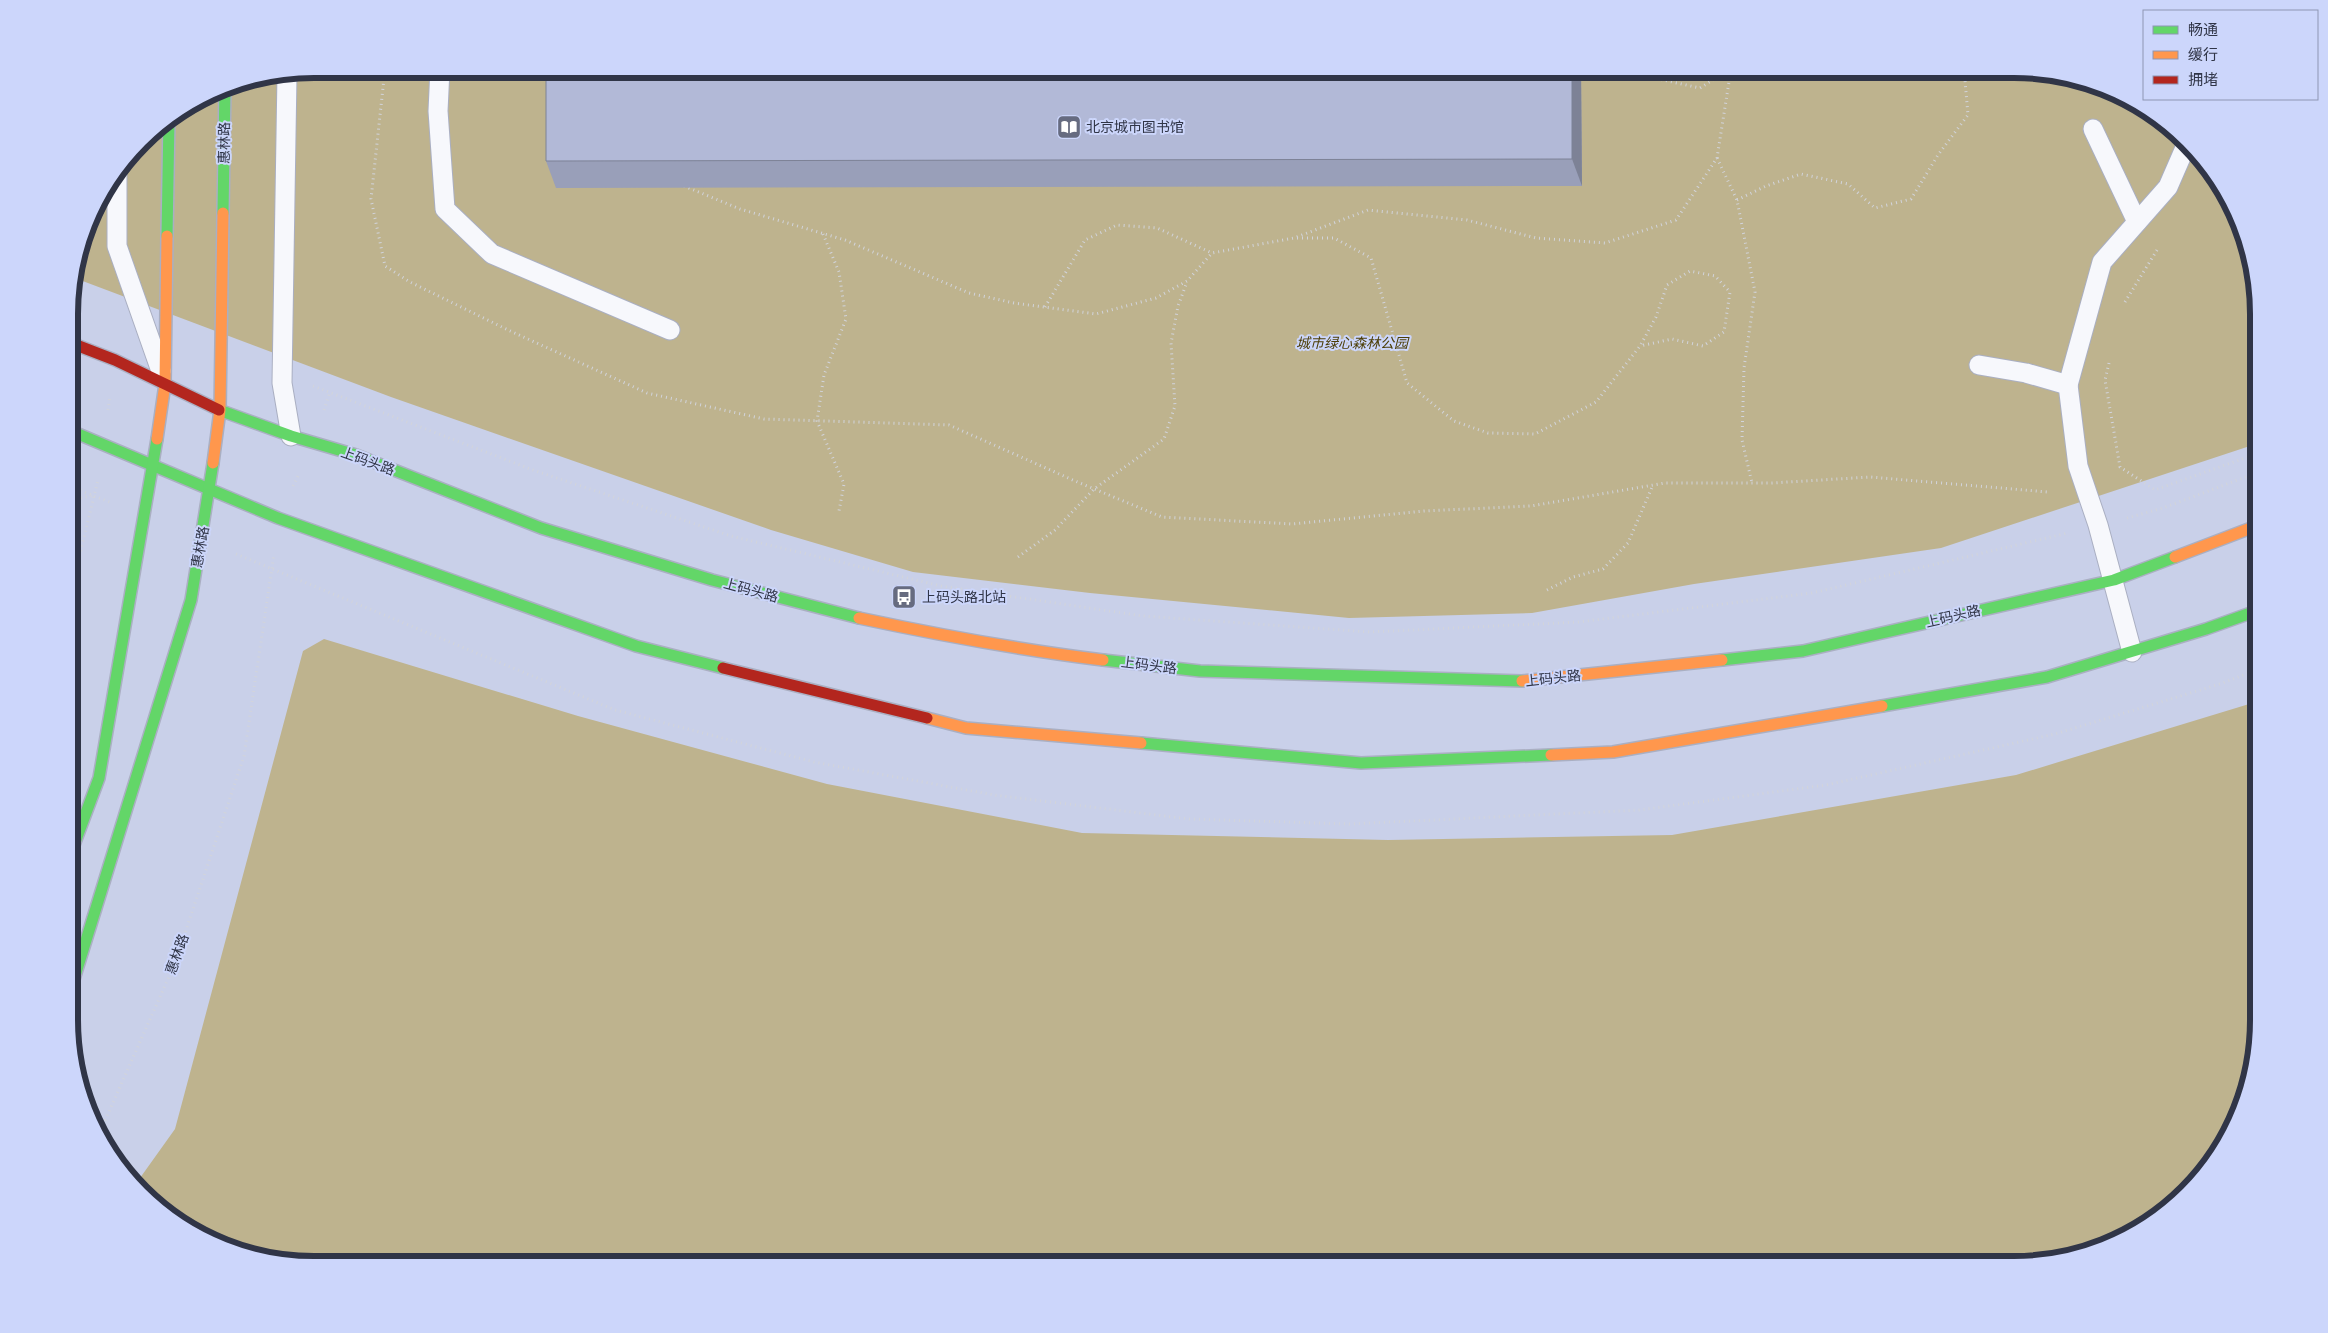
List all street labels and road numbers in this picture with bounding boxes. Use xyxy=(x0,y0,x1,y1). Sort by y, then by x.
street label: 惠林路 xyxy=(216,122,233,164)
street label: 上码头路 xyxy=(339,444,397,479)
street label: 惠林路 xyxy=(188,525,213,569)
street label: 上码头路 xyxy=(722,575,780,606)
street label: 上码头路 xyxy=(1924,602,1982,631)
street label: 上码头路 xyxy=(1120,654,1178,677)
street label: 上码头路 xyxy=(1524,667,1582,690)
street label: 惠林路 xyxy=(162,932,193,977)

